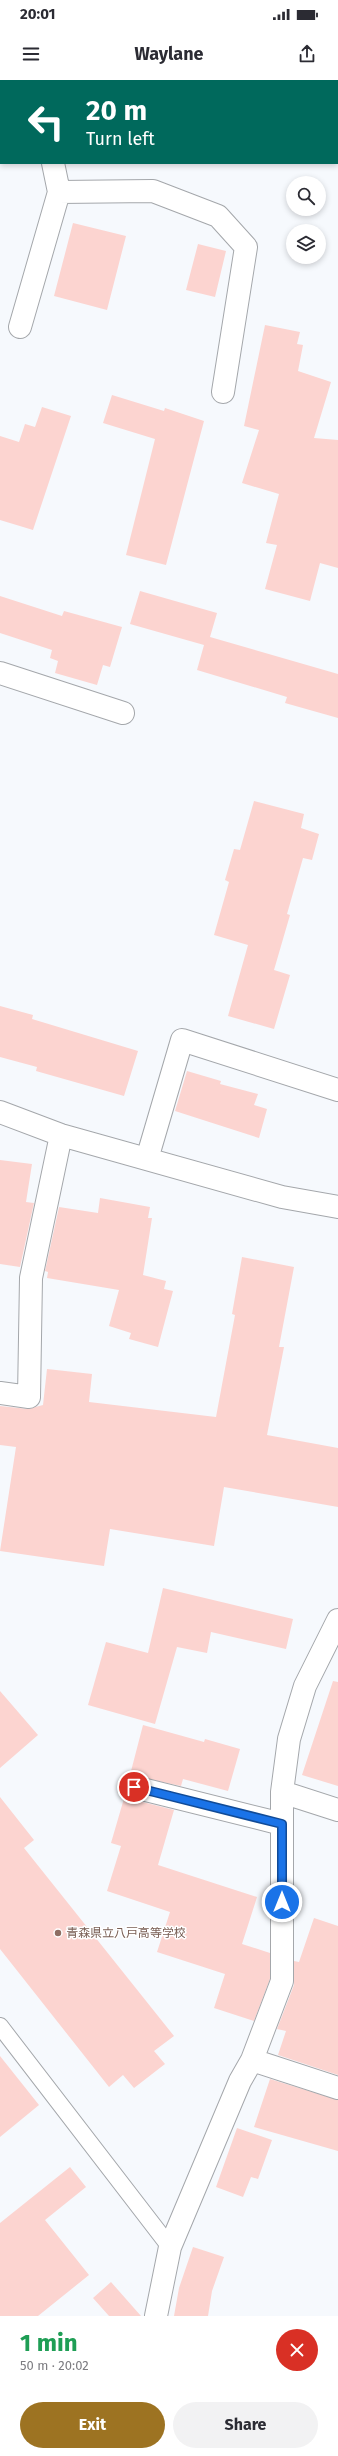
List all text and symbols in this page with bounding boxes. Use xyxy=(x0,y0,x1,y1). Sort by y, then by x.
text: 20:01 xyxy=(20,5,56,23)
icon: menu xyxy=(20,43,42,65)
text: Waylane xyxy=(134,43,204,65)
icon: share xyxy=(296,43,318,65)
text: 20 m xyxy=(86,94,147,127)
icon: left xyxy=(20,96,72,148)
text: Turn left xyxy=(86,128,155,150)
map controls xyxy=(286,176,326,264)
button: search xyxy=(286,176,326,216)
button: layers xyxy=(286,224,326,264)
pin xyxy=(117,1770,151,1804)
icon: arrive xyxy=(123,1776,145,1798)
position arrow xyxy=(261,1881,303,1923)
place label: 青森県立八戸高等学校 xyxy=(66,1926,186,1940)
marker: 青森県立八戸高等学校 xyxy=(53,1928,63,1938)
text: 1 min xyxy=(20,2329,78,2357)
button: close xyxy=(276,2329,318,2371)
text: 50 m · 20:02 xyxy=(20,2358,89,2373)
button: Exit xyxy=(20,2402,165,2448)
button: Share xyxy=(173,2402,318,2448)

